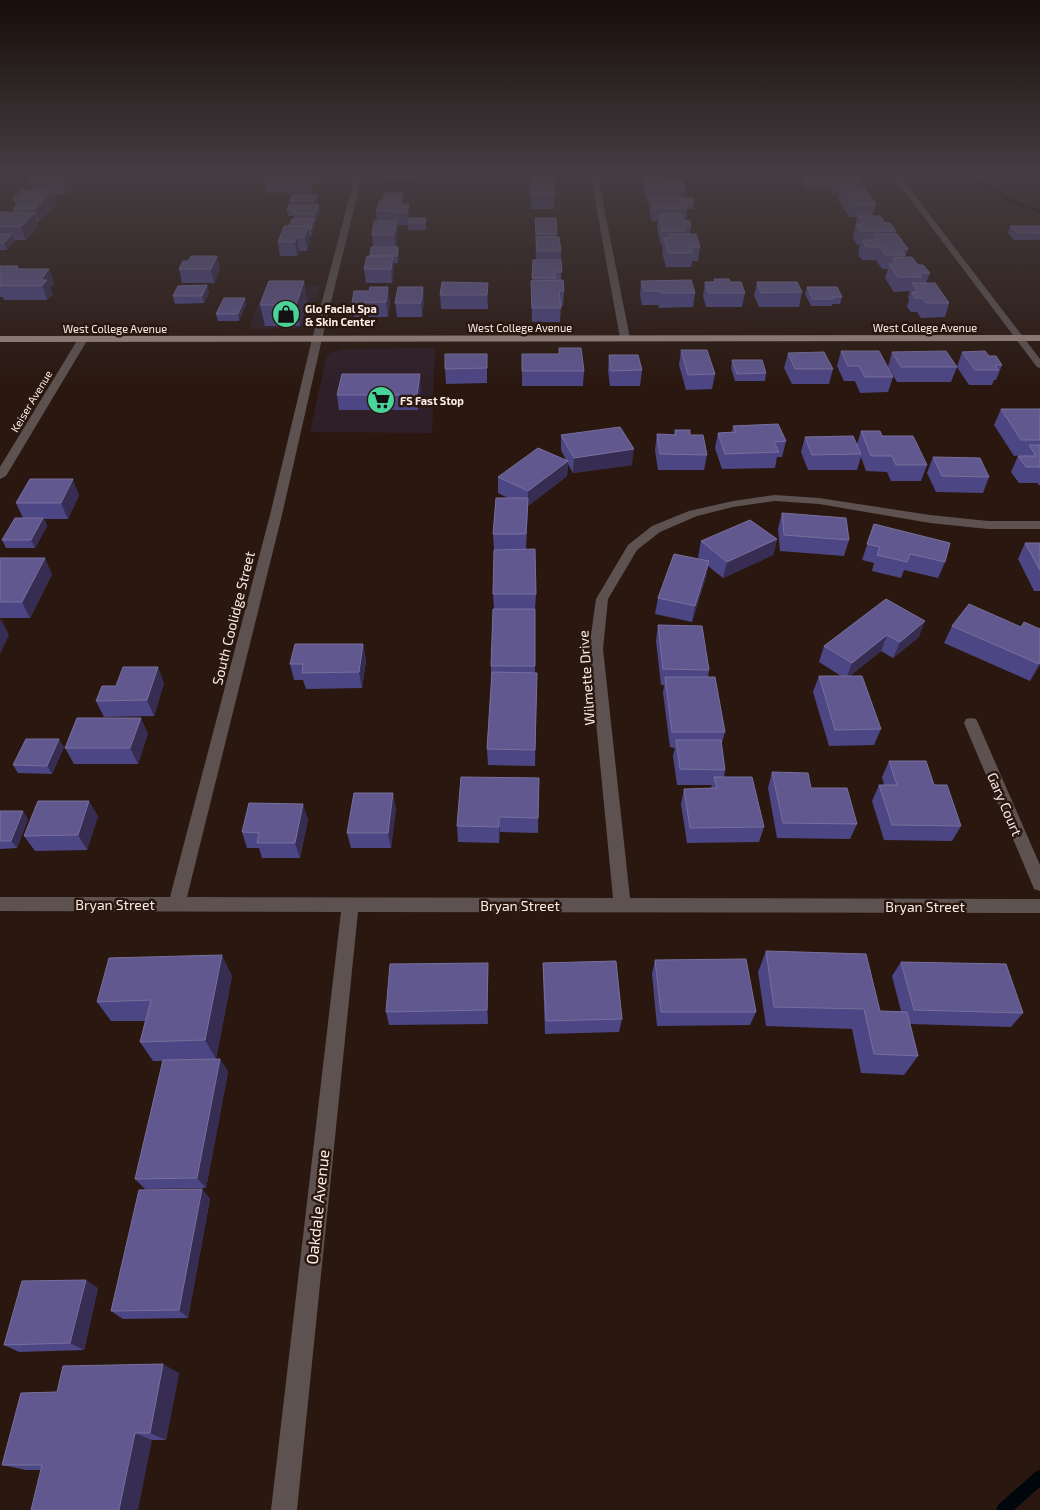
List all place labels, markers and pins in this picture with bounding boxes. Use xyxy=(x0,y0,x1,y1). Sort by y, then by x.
shop icon: Glo Facial Spa & Skin Center xyxy=(271,299,301,329)
place label: Glo Facial Spa & Skin Center xyxy=(305,302,377,328)
supermarket icon: FS Fast Stop xyxy=(366,385,396,415)
place label: FS Fast Stop xyxy=(400,394,464,407)

